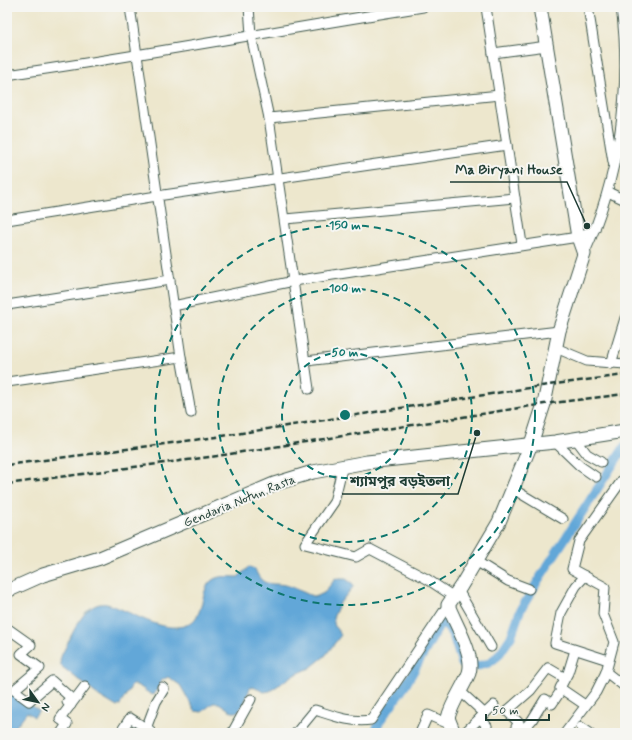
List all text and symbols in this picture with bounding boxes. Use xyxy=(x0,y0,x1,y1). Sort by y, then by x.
callout: Ma Biryani House xyxy=(450,156,567,182)
text: Ma Biryani House xyxy=(455,161,563,179)
text: 150 m xyxy=(329,218,361,234)
text: 100 m xyxy=(329,281,362,297)
text: 50 m xyxy=(332,345,359,361)
centre of rings xyxy=(338,408,352,422)
callout: শ্যামপুর বড়ইতলা xyxy=(342,468,458,494)
street label: Gendaria Notun Rasta xyxy=(181,471,298,532)
text: শ্যামপুর বড়ইতলা xyxy=(349,473,451,491)
north arrow xyxy=(18,682,58,722)
scale bar xyxy=(486,696,549,722)
text: N xyxy=(38,700,53,714)
text: 50 m xyxy=(492,703,519,719)

